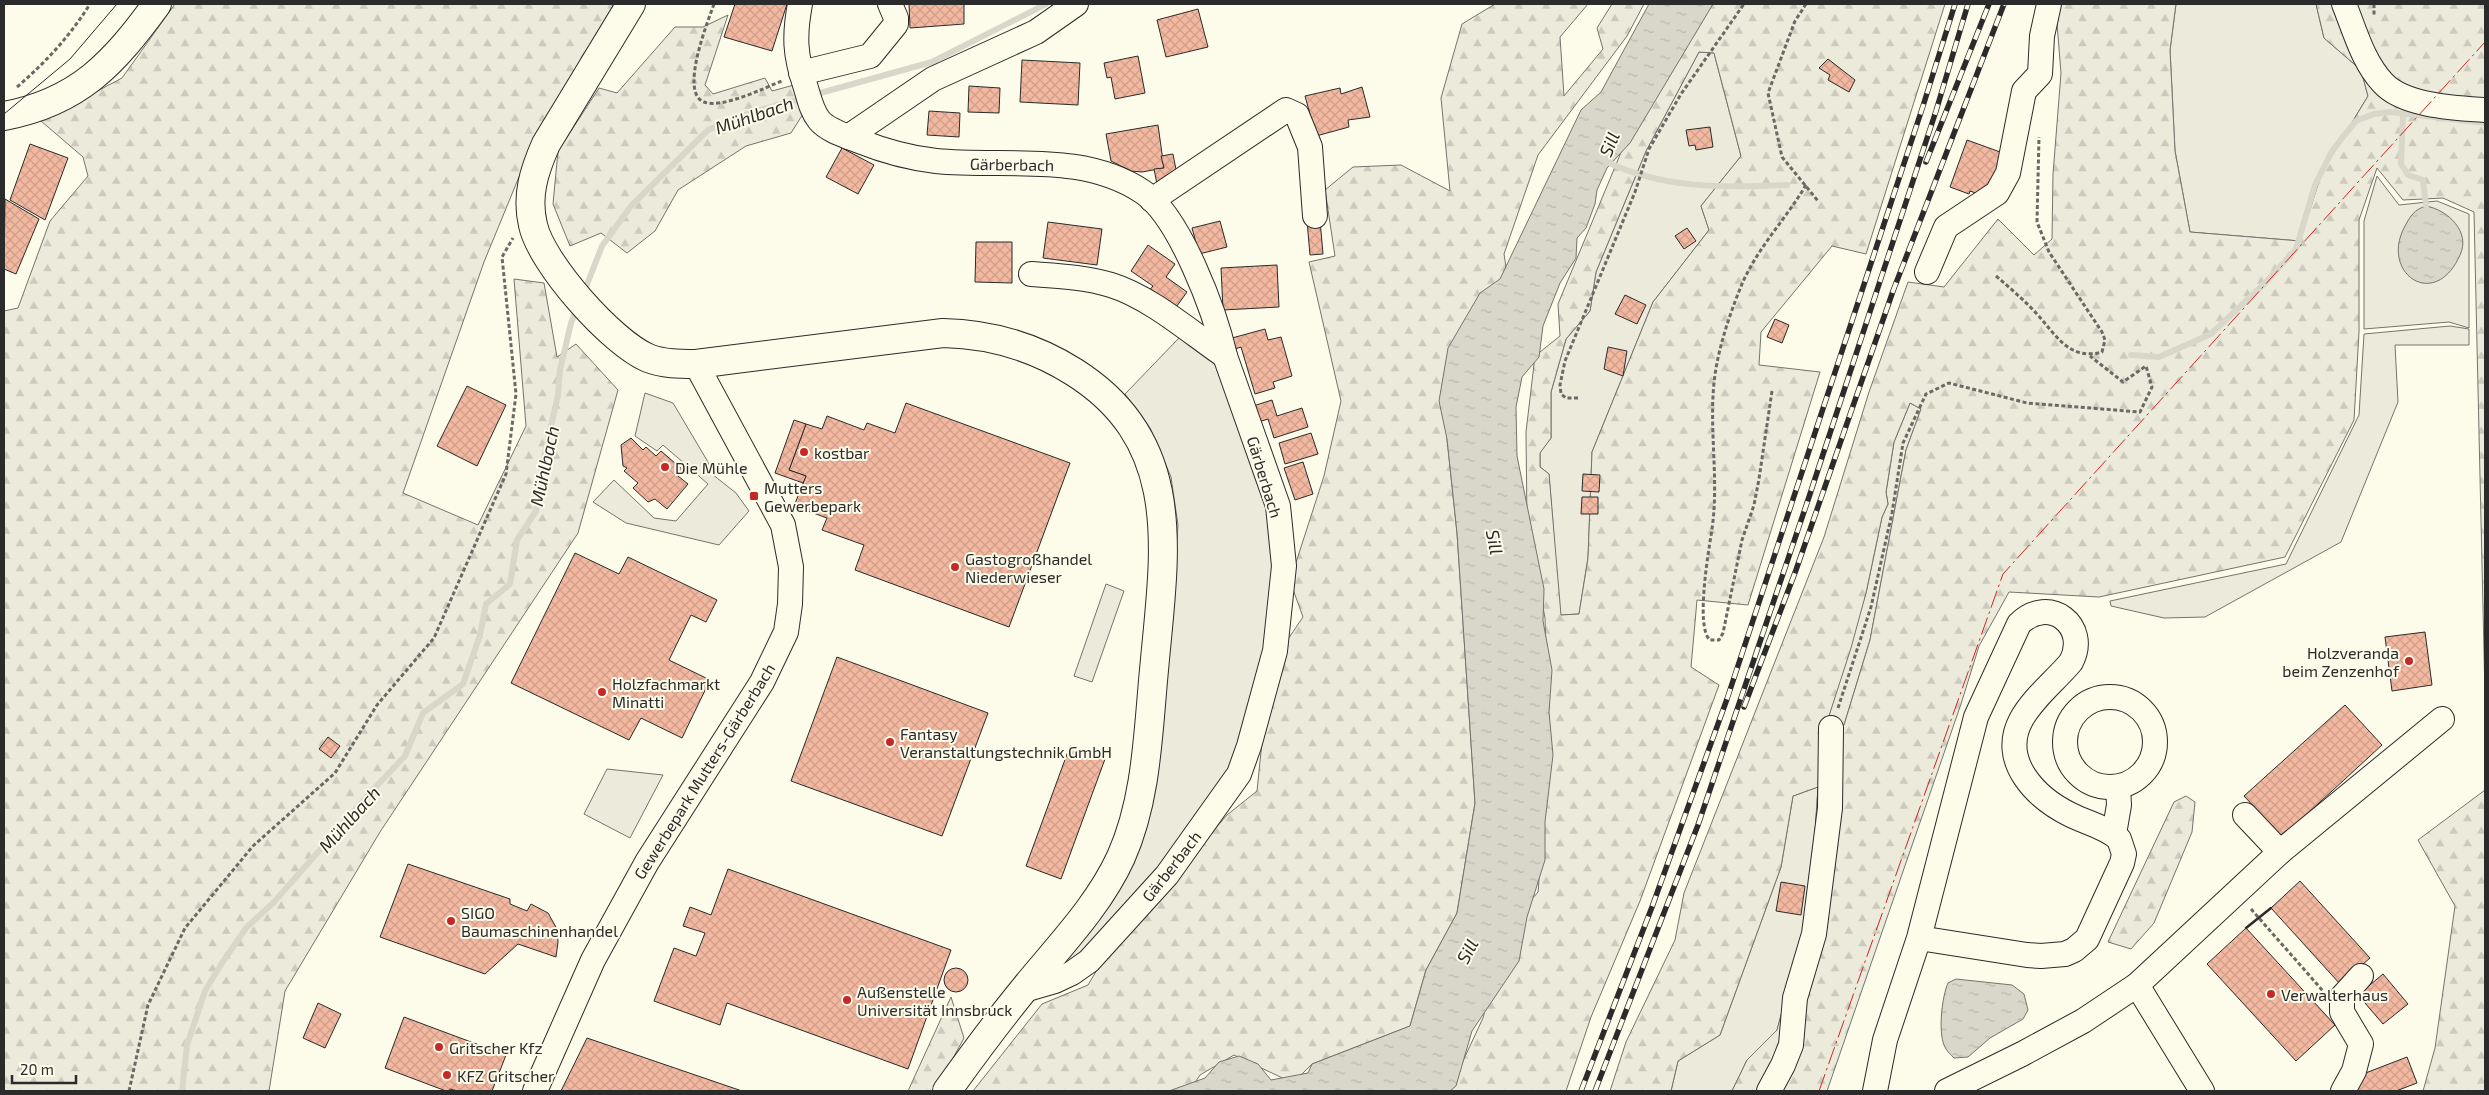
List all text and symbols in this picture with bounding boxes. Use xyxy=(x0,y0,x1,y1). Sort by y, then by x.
water label: Mühlbach xyxy=(712,91,796,139)
water label: Sill xyxy=(1594,128,1624,160)
street label: Gärberbach xyxy=(970,154,1054,174)
water label: Mühlbach xyxy=(525,424,563,508)
street label: Gärberbach xyxy=(1244,434,1286,520)
place label: kostbar xyxy=(814,443,870,462)
marker: kostbar xyxy=(798,446,810,458)
place label: Die Mühle xyxy=(675,458,748,477)
marker: Die Mühle xyxy=(659,461,671,473)
place label: Mutters Gewerbepark xyxy=(764,478,861,515)
marker: Mutters Gewerbepark xyxy=(748,490,760,502)
water label: Sill xyxy=(1482,528,1508,556)
place label: Gastogroßhandel Niederwieser xyxy=(965,549,1092,586)
marker: Gastogroßhandel Niederwieser xyxy=(949,561,961,573)
place label: Holzveranda beim Zenzenhof xyxy=(2282,643,2400,680)
marker: Holzveranda beim Zenzenhof xyxy=(2403,655,2415,667)
street label: Gewerbepark Mutters-Gärberbach xyxy=(630,660,778,882)
place label: Holzfachmarkt Minatti xyxy=(612,674,720,711)
marker: Holzfachmarkt Minatti xyxy=(596,686,608,698)
place label: Fantasy Veranstaltungstechnik GmbH xyxy=(900,724,1112,761)
marker: Fantasy Veranstaltungstechnik GmbH xyxy=(884,736,896,748)
water label: Mühlbach xyxy=(314,781,384,857)
street label: Gärberbach xyxy=(1138,827,1204,905)
place label: SIGO Baumaschinenhandel xyxy=(461,903,618,940)
marker: SIGO Baumaschinenhandel xyxy=(445,915,457,927)
water label: Sill xyxy=(1451,935,1483,967)
place label: Außenstelle Universität Innsbruck xyxy=(857,982,1013,1019)
place label: Verwalterhaus xyxy=(2281,985,2388,1004)
marker: Verwalterhaus xyxy=(2265,988,2277,1000)
marker: Außenstelle Universität Innsbruck xyxy=(841,994,853,1006)
place label: Gritscher Kfz xyxy=(449,1038,543,1057)
marker: Gritscher Kfz xyxy=(433,1041,445,1053)
scale bar xyxy=(12,1052,76,1084)
text: 20 m xyxy=(20,1060,54,1078)
place label: KFZ Gritscher xyxy=(457,1066,555,1085)
marker: KFZ Gritscher xyxy=(441,1069,453,1081)

